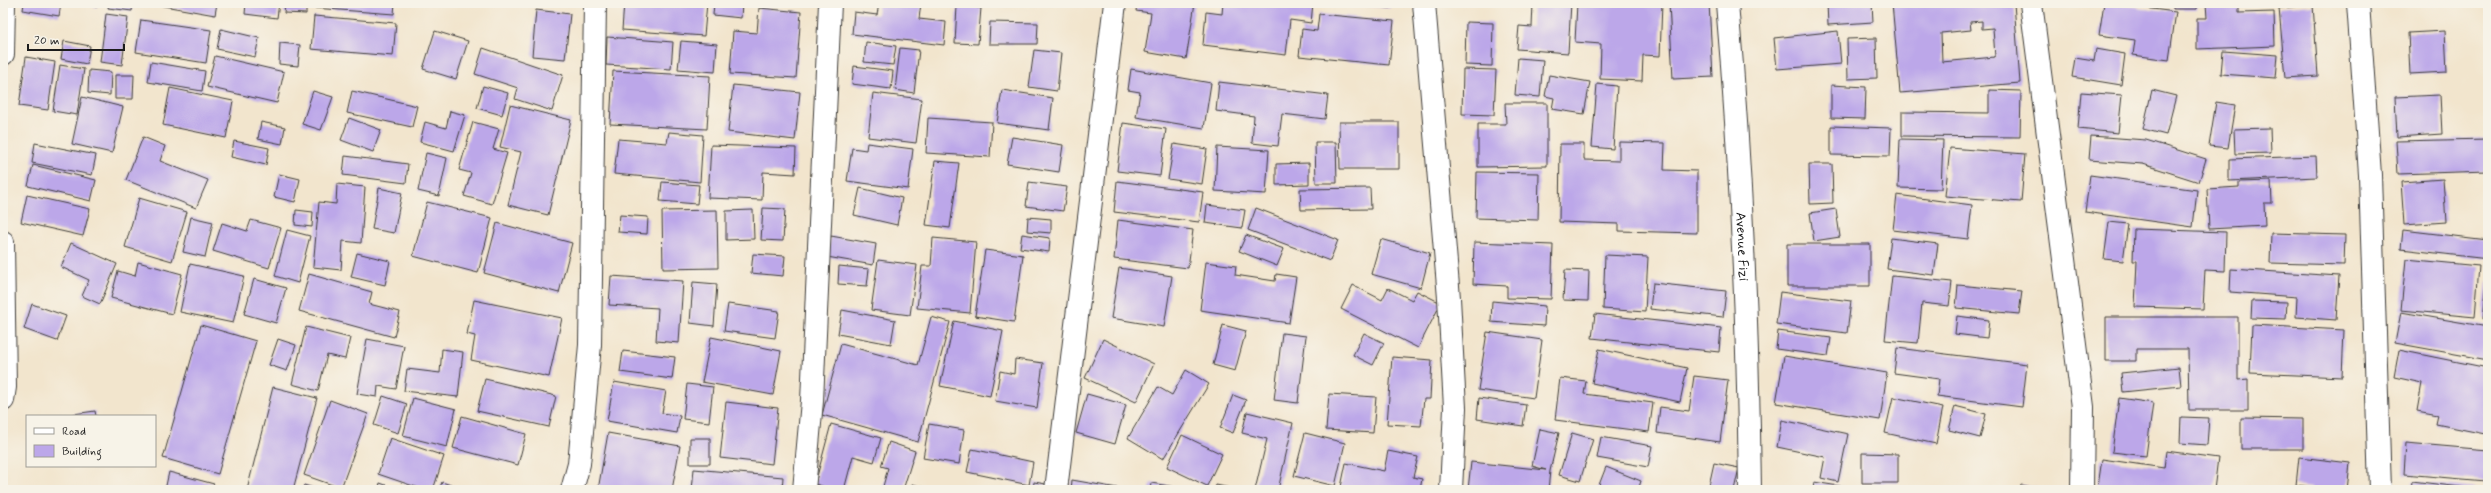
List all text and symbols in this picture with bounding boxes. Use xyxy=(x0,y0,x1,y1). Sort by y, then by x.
scale bar xyxy=(28,26,124,52)
text: 20 m xyxy=(34,33,60,49)
street label: Avenue Fizi xyxy=(1731,212,1752,281)
legend xyxy=(26,415,156,467)
text: Road xyxy=(62,424,86,440)
text: Building xyxy=(62,444,102,461)

